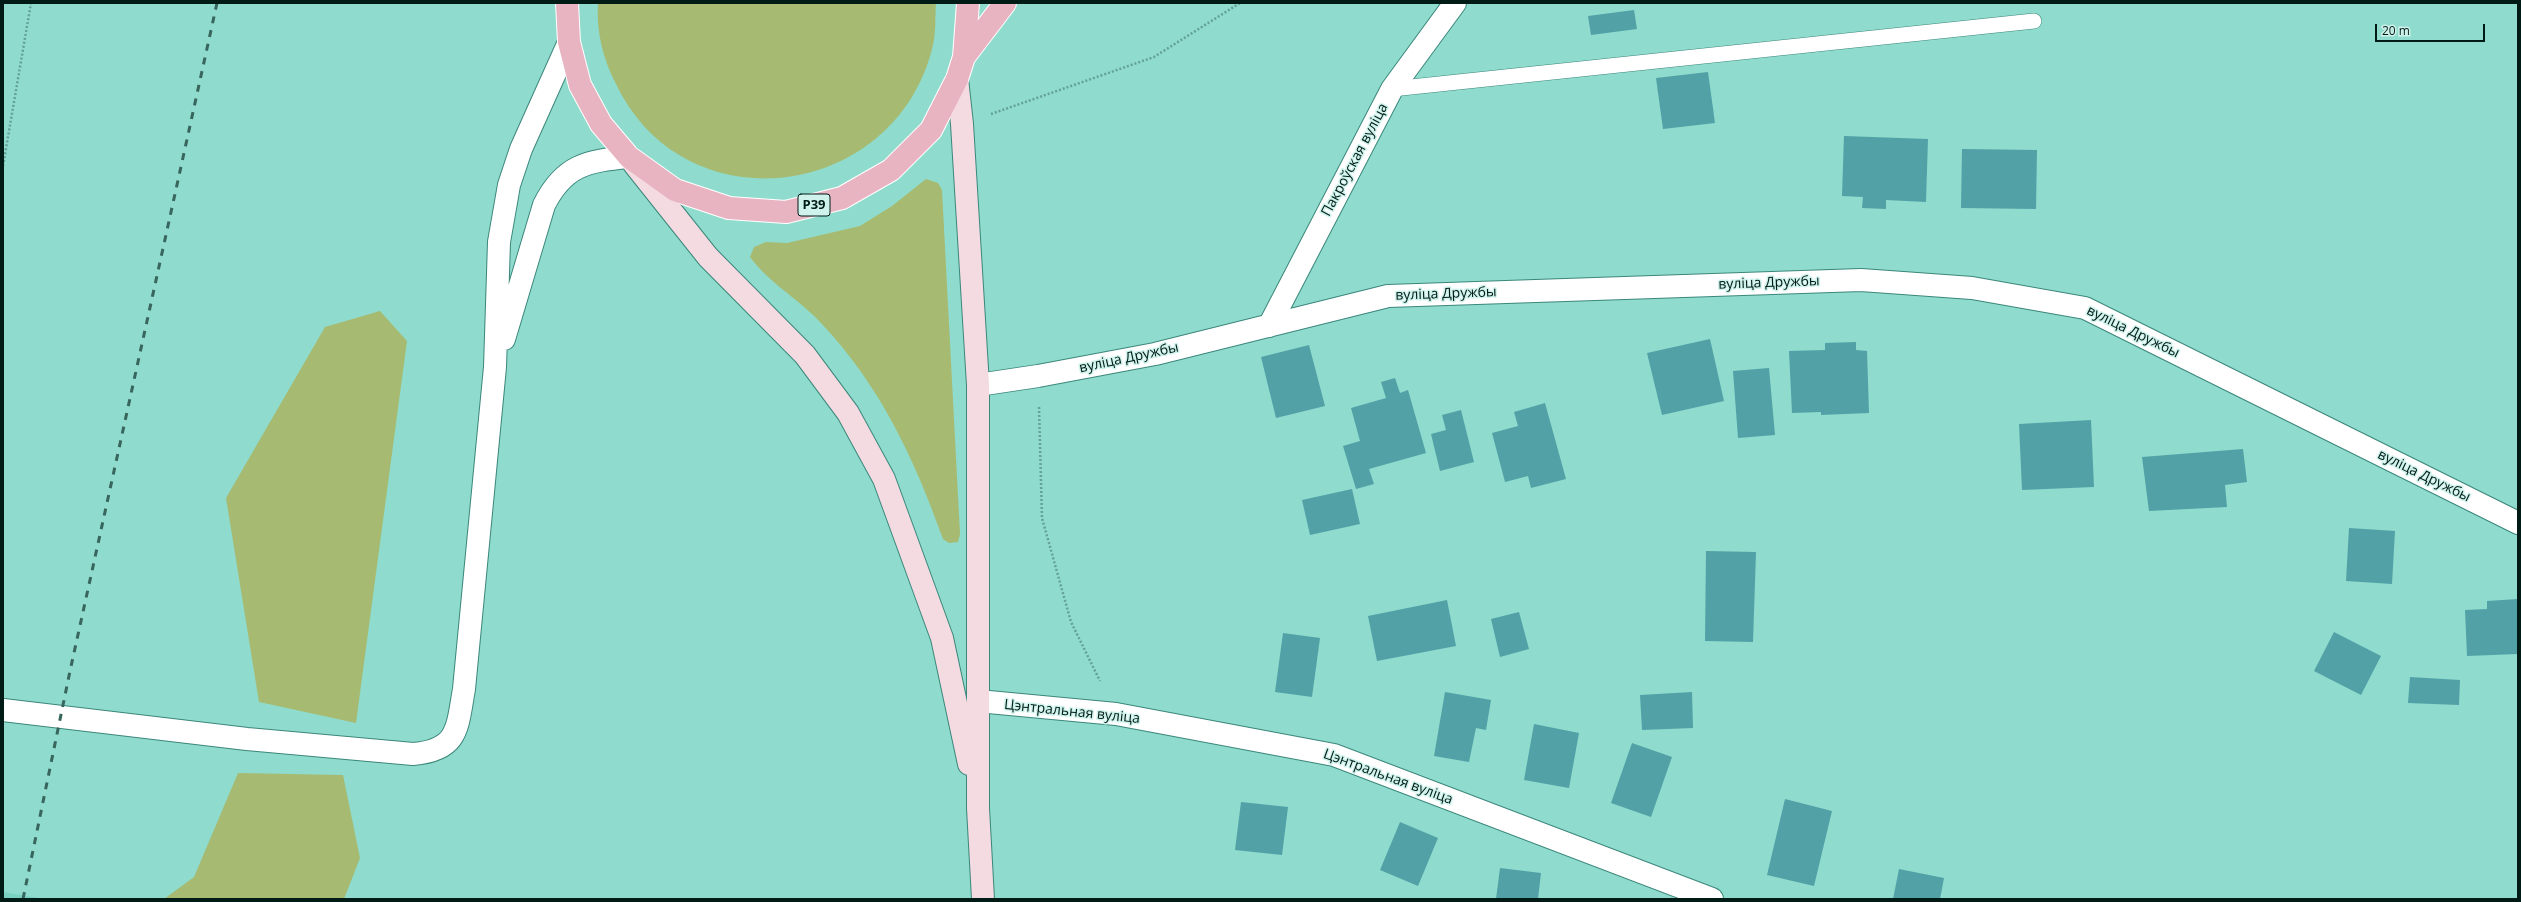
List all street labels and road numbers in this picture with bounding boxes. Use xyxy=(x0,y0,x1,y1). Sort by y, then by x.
street label: Пакроўская вуліца xyxy=(1318,101,1392,219)
road number: Р39 xyxy=(798,194,830,216)
street label: вуліца Дружбы xyxy=(1718,273,1820,293)
street label: вуліца Дружбы xyxy=(1395,284,1497,304)
street label: вуліца Дружбы xyxy=(2084,302,2182,362)
street label: вуліца Дружбы xyxy=(1078,339,1180,377)
street label: вуліца Дружбы xyxy=(2375,446,2473,506)
street label: Цэнтральная вуліца xyxy=(1003,697,1141,727)
street label: Цэнтральная вуліца xyxy=(1321,746,1455,808)

